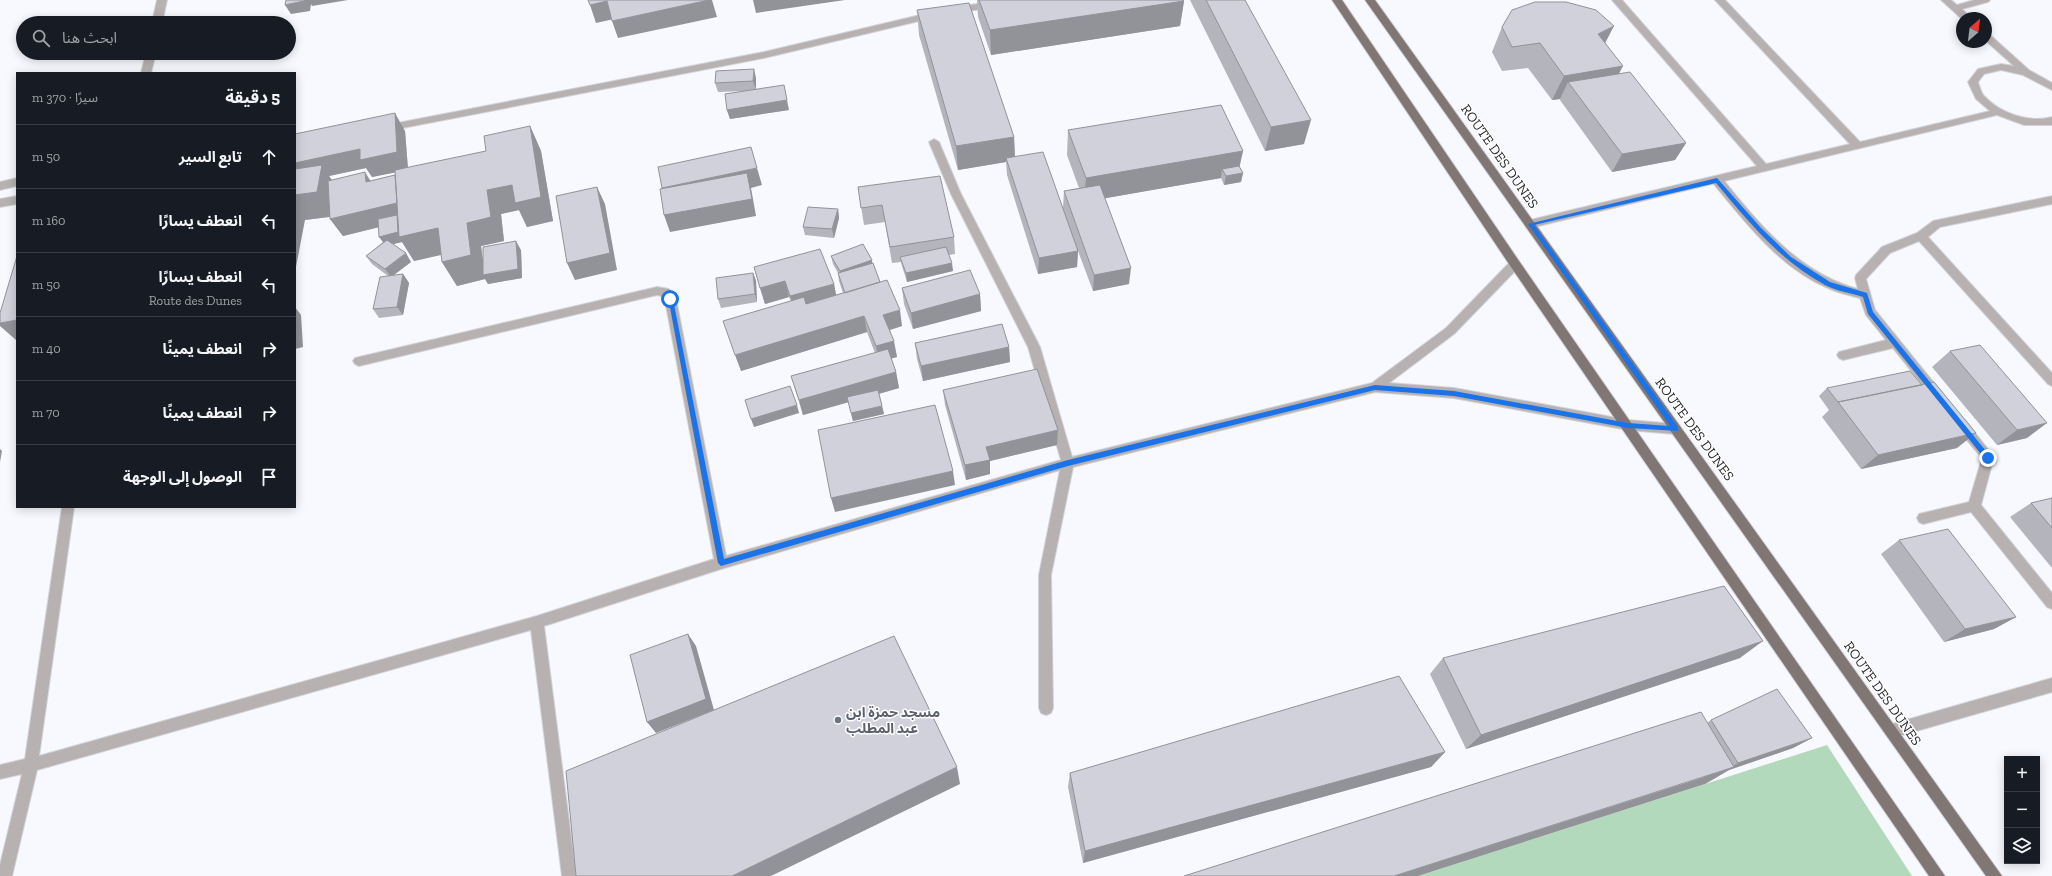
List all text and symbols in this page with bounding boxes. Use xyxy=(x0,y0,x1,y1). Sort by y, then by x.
north arrow xyxy=(1956,12,1992,48)
search box xyxy=(16,16,296,60)
icon: search xyxy=(30,27,52,49)
text: ابحث هنا xyxy=(62,29,117,47)
text: 5 دقيقة xyxy=(225,87,280,107)
text: سيرًا · 370 m xyxy=(32,90,98,105)
street label: ROUTE DES DUNES xyxy=(1457,101,1542,212)
icon: ahead xyxy=(258,146,280,168)
text: تابع السير xyxy=(179,148,242,166)
text: 50 m xyxy=(32,149,60,164)
icon: left xyxy=(258,210,280,232)
text: انعطف يسارًا xyxy=(159,212,242,230)
text: 160 m xyxy=(32,213,66,228)
text: انعطف يسارًا xyxy=(159,268,242,286)
icon: left xyxy=(258,274,280,296)
text: 50 m xyxy=(32,277,60,292)
route start xyxy=(661,290,679,308)
text: Route des Dunes xyxy=(149,293,242,308)
icon: right xyxy=(258,338,280,360)
text: انعطف يمينًا xyxy=(162,340,242,358)
text: 40 m xyxy=(32,341,61,356)
street label: ROUTE DES DUNES xyxy=(1652,374,1738,484)
icon: right xyxy=(258,402,280,424)
text: انعطف يمينًا xyxy=(162,404,242,422)
text: 70 m xyxy=(32,405,60,420)
route end xyxy=(1979,449,1997,467)
icon: arrive xyxy=(258,466,280,488)
text: الوصول إلى الوجهة xyxy=(123,468,242,486)
street label: ROUTE DES DUNES xyxy=(1840,638,1925,749)
place label: مسجد حمزة ابن عبد المطلب xyxy=(846,704,940,737)
marker: مسجد حمزة ابن عبد المطلب xyxy=(833,715,843,725)
map controls xyxy=(2004,756,2040,864)
button: + xyxy=(2004,756,2040,792)
button: − xyxy=(2004,792,2040,828)
button: layers xyxy=(2004,828,2040,864)

